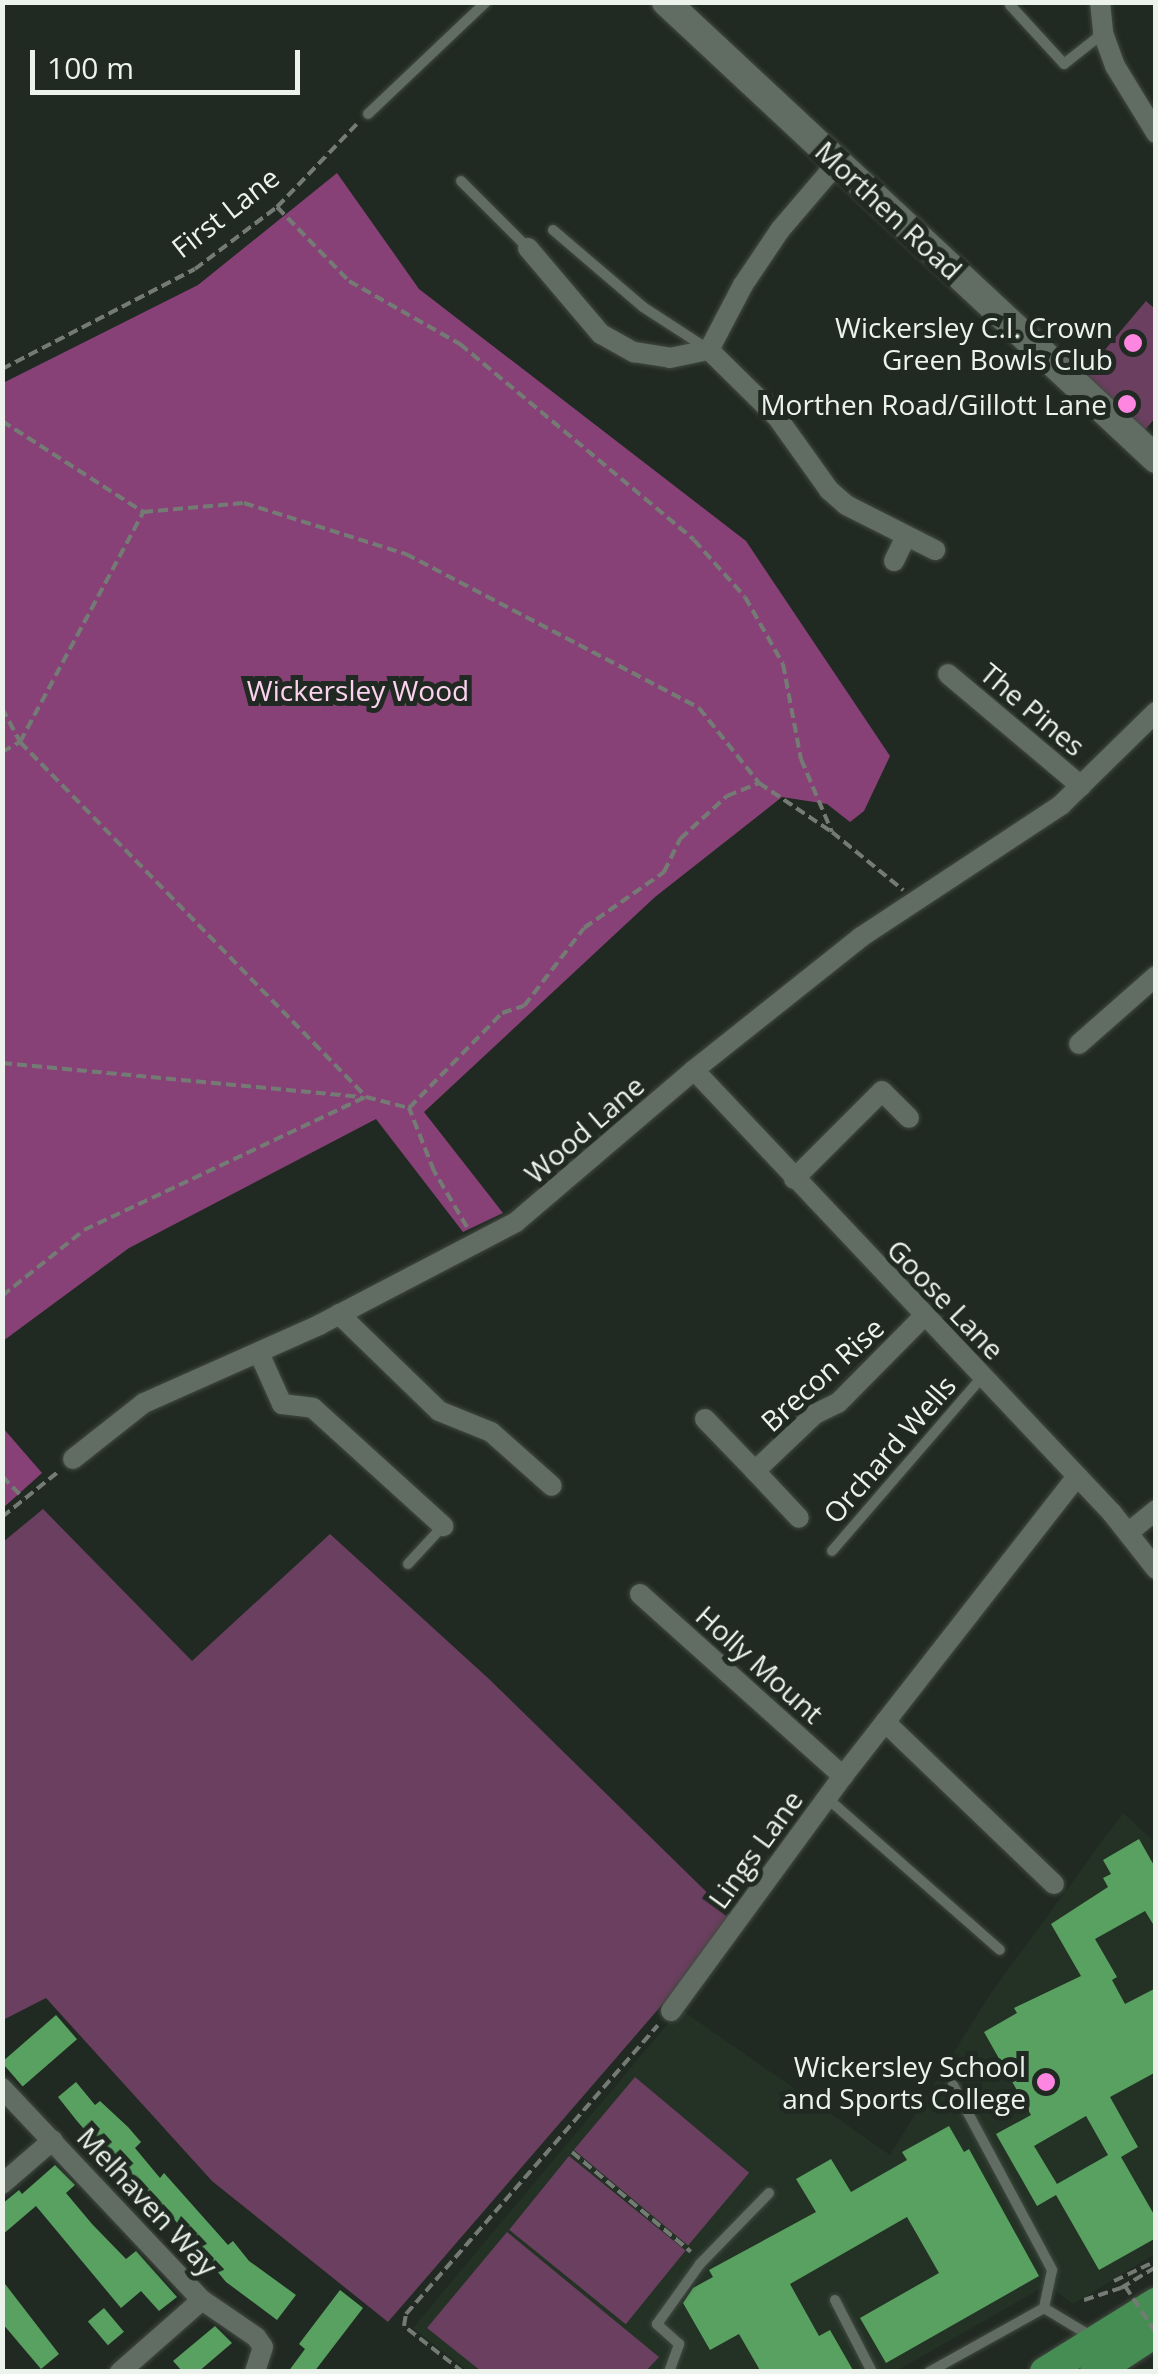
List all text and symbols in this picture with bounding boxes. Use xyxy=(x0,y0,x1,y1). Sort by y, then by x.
scale bar xyxy=(35,30,305,92)
text: 100 m xyxy=(47,47,134,88)
street label: Morthen Road xyxy=(809,134,969,286)
street label: First Lane xyxy=(165,160,285,264)
place label: Wickersley C.I. Crown Green Bowls Club xyxy=(835,310,1113,376)
marker: Wickersley C.I. Crown Green Bowls Club xyxy=(1122,332,1144,354)
place label: Morthen Road/Gillott Lane xyxy=(760,387,1107,421)
marker: Morthen Road/Gillott Lane xyxy=(1116,393,1138,415)
street label: The Pines xyxy=(974,656,1092,762)
park label: Wickersley Wood xyxy=(247,673,469,707)
street label: Wood Lane xyxy=(518,1068,650,1190)
street label: Goose Lane xyxy=(881,1232,1011,1366)
street label: Brecon Rise xyxy=(754,1310,890,1438)
street label: Orchard Wells xyxy=(816,1368,962,1530)
street label: Holly Mount xyxy=(690,1598,830,1730)
street label: Lings Lane xyxy=(701,1783,809,1915)
place label: Wickersley School and Sports College xyxy=(782,2049,1026,2115)
marker: Wickersley School and Sports College xyxy=(1035,2071,1057,2093)
street label: Melhaven Way xyxy=(71,2120,225,2282)

